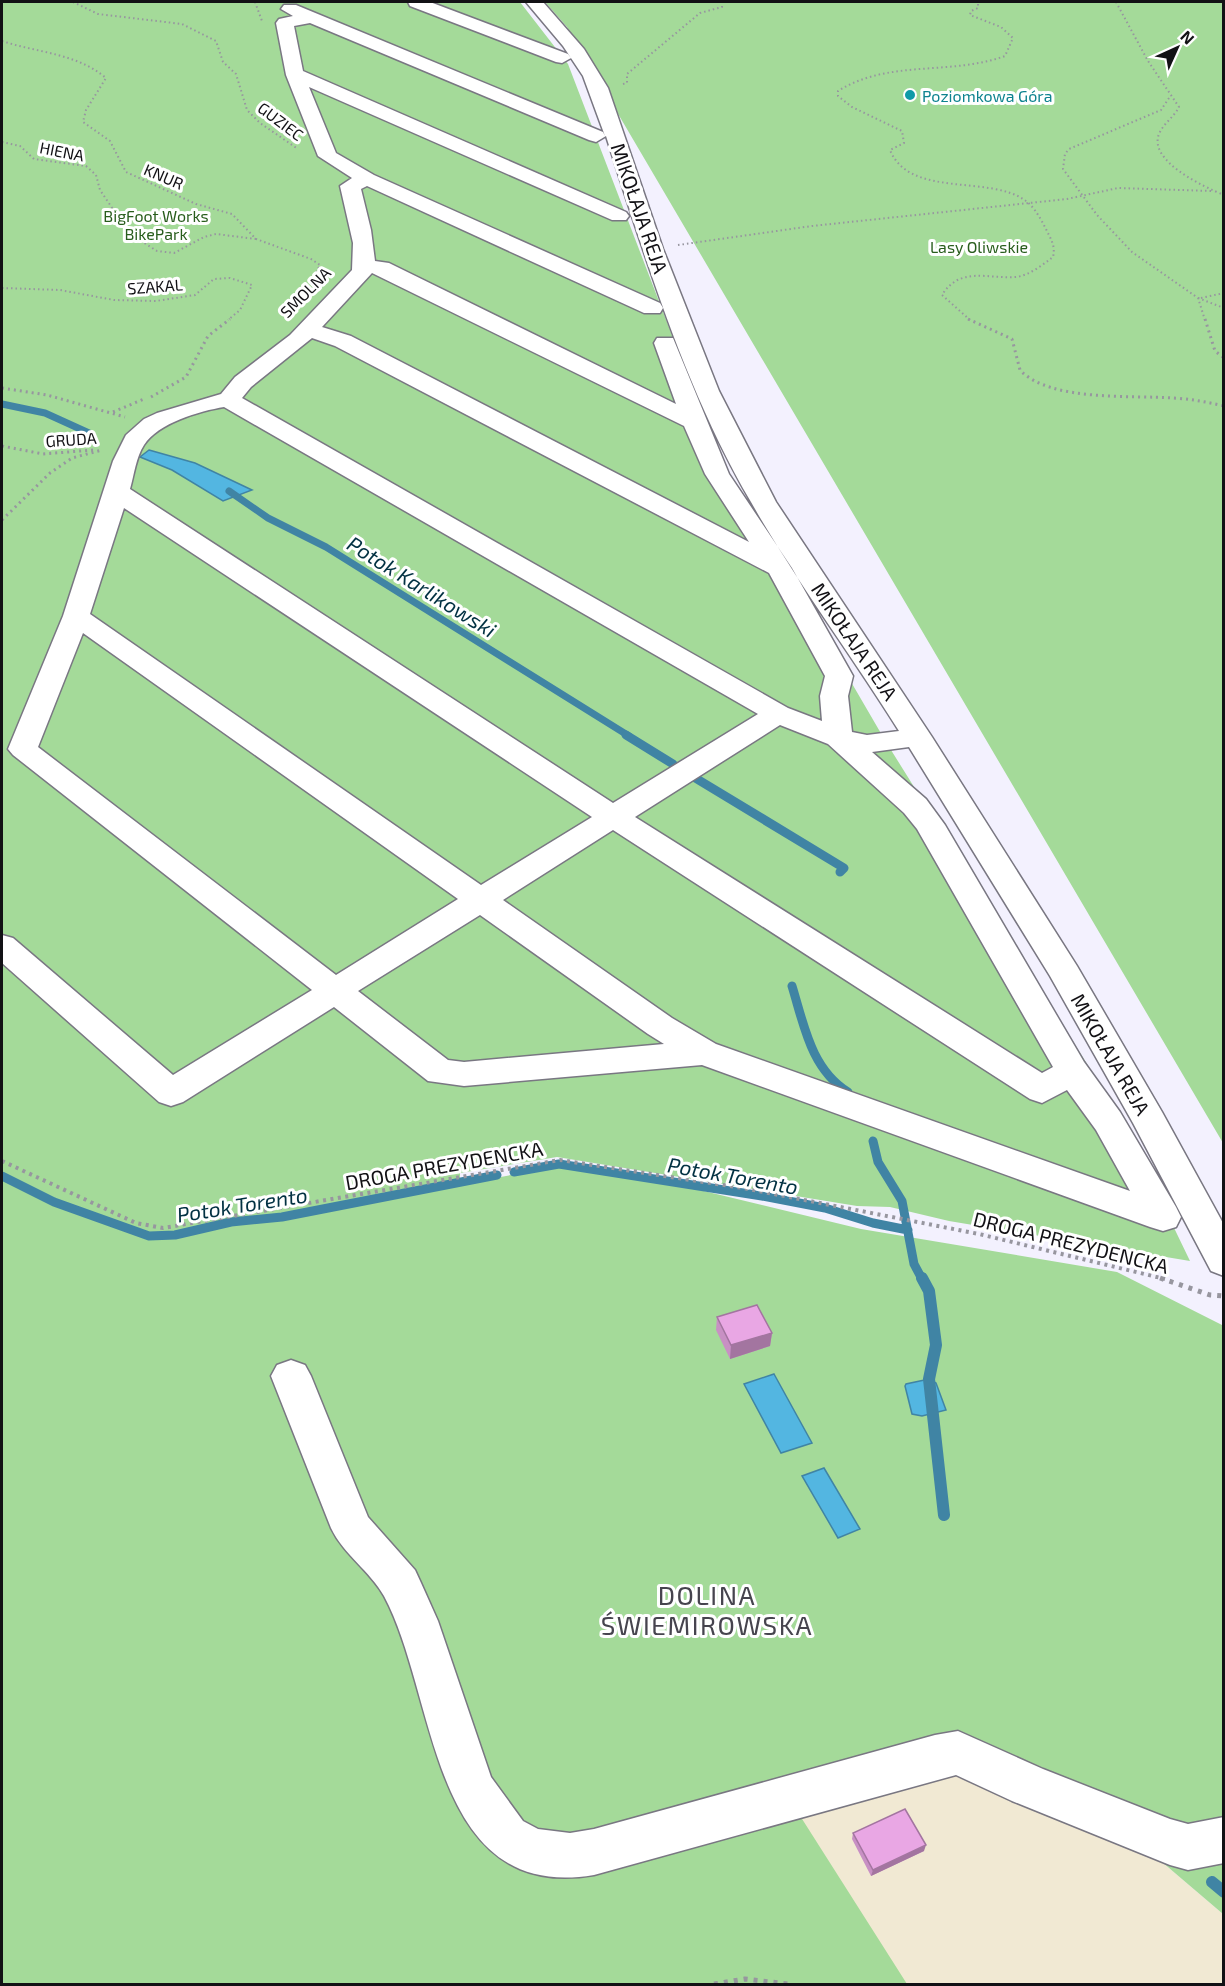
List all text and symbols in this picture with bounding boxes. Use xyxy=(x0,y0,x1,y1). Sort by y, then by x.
north arrow xyxy=(1147,18,1207,78)
text: N xyxy=(1177,26,1199,48)
place label: Poziomkowa Góra xyxy=(922,86,1052,105)
marker: Poziomkowa Góra xyxy=(903,88,917,102)
street label: GUZIEC xyxy=(255,98,307,144)
street label: HIENA xyxy=(38,137,86,165)
street label: MIKOŁAJA REJA xyxy=(606,140,674,277)
street label: KNUR xyxy=(141,159,187,193)
park label: BigFoot Works BikePark xyxy=(103,206,209,243)
park label: Lasy Oliwskie xyxy=(930,237,1028,256)
street label: SMOLNA xyxy=(276,263,334,321)
street label: SZAKAL xyxy=(127,275,183,297)
street label: GRUDA xyxy=(45,428,97,450)
water label: Potok Karlikowski xyxy=(343,530,501,642)
street label: MIKOŁAJA REJA xyxy=(807,578,903,705)
street label: MIKOŁAJA REJA xyxy=(1067,989,1156,1120)
street label: DROGA PREZYDENCKA xyxy=(343,1136,545,1194)
water label: Potok Torento xyxy=(666,1151,800,1199)
water label: Potok Torento xyxy=(175,1181,309,1227)
street label: DROGA PREZYDENCKA xyxy=(971,1206,1172,1278)
district label: DOLINA ŚWIEMIROWSKA xyxy=(601,1579,813,1640)

